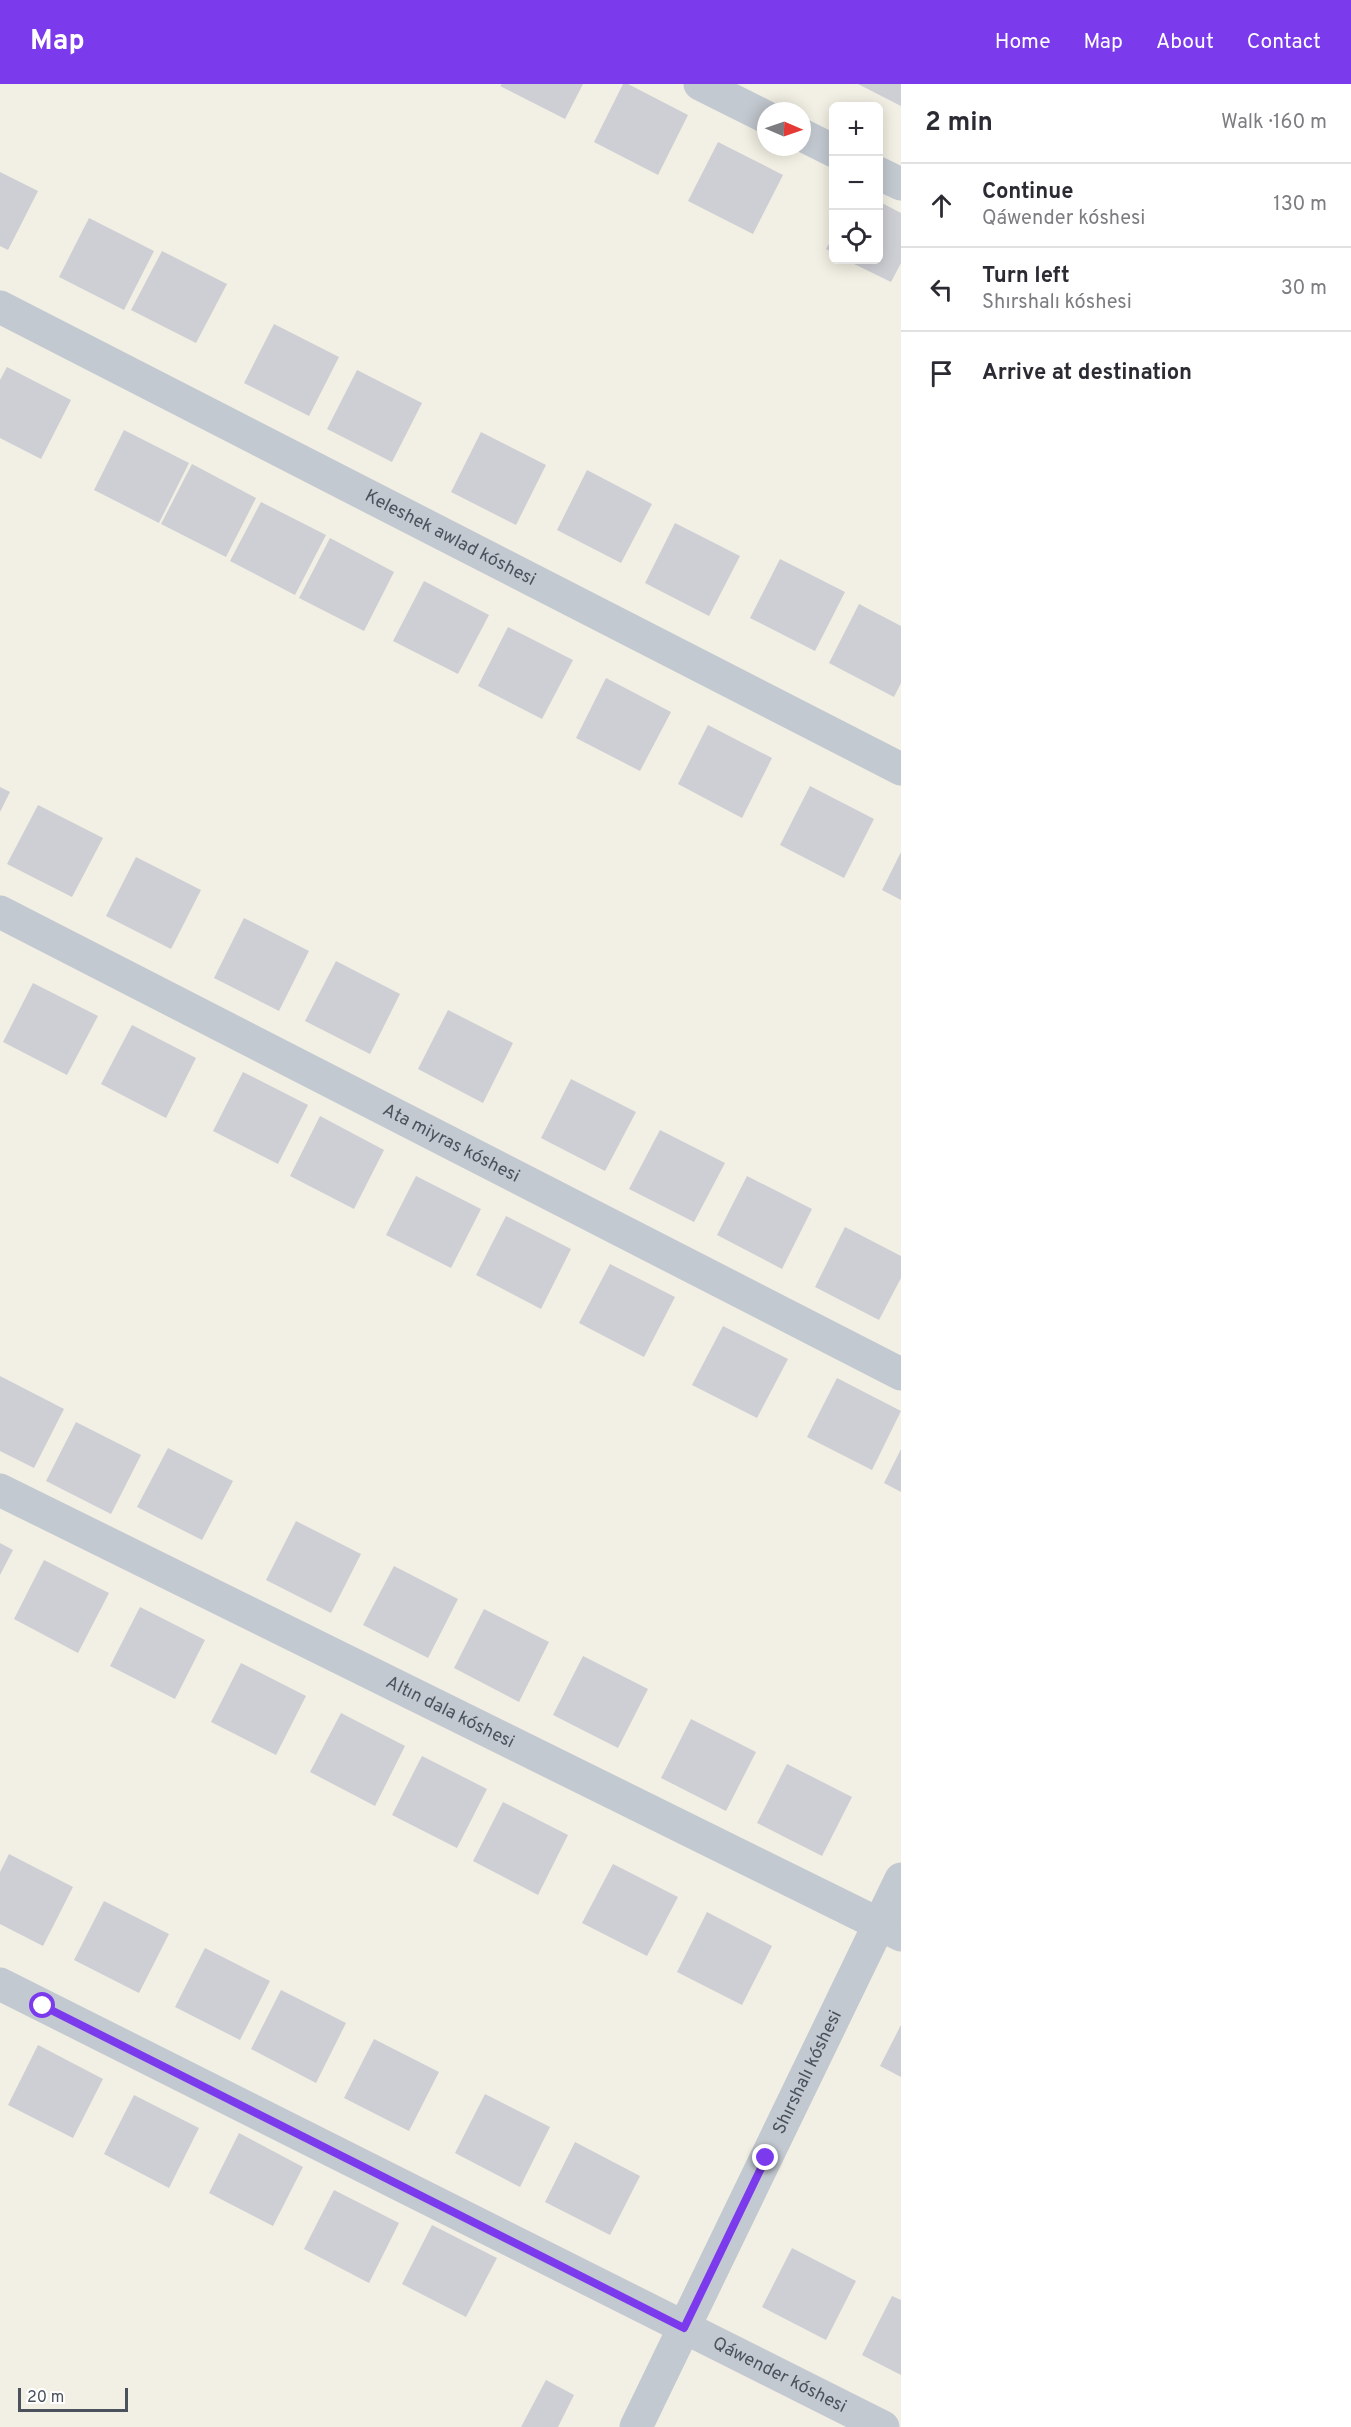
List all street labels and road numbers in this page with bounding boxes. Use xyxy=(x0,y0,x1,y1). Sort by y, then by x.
street label: Keleshek awlad kóshesi xyxy=(361,484,540,591)
street label: Ata miyras kóshesi xyxy=(379,1099,524,1188)
street label: Altın dala kóshesi xyxy=(382,1671,518,1754)
street label: Shırshalı kóshesi xyxy=(768,2007,847,2138)
street label: Qáwender kóshesi xyxy=(708,2332,850,2418)

